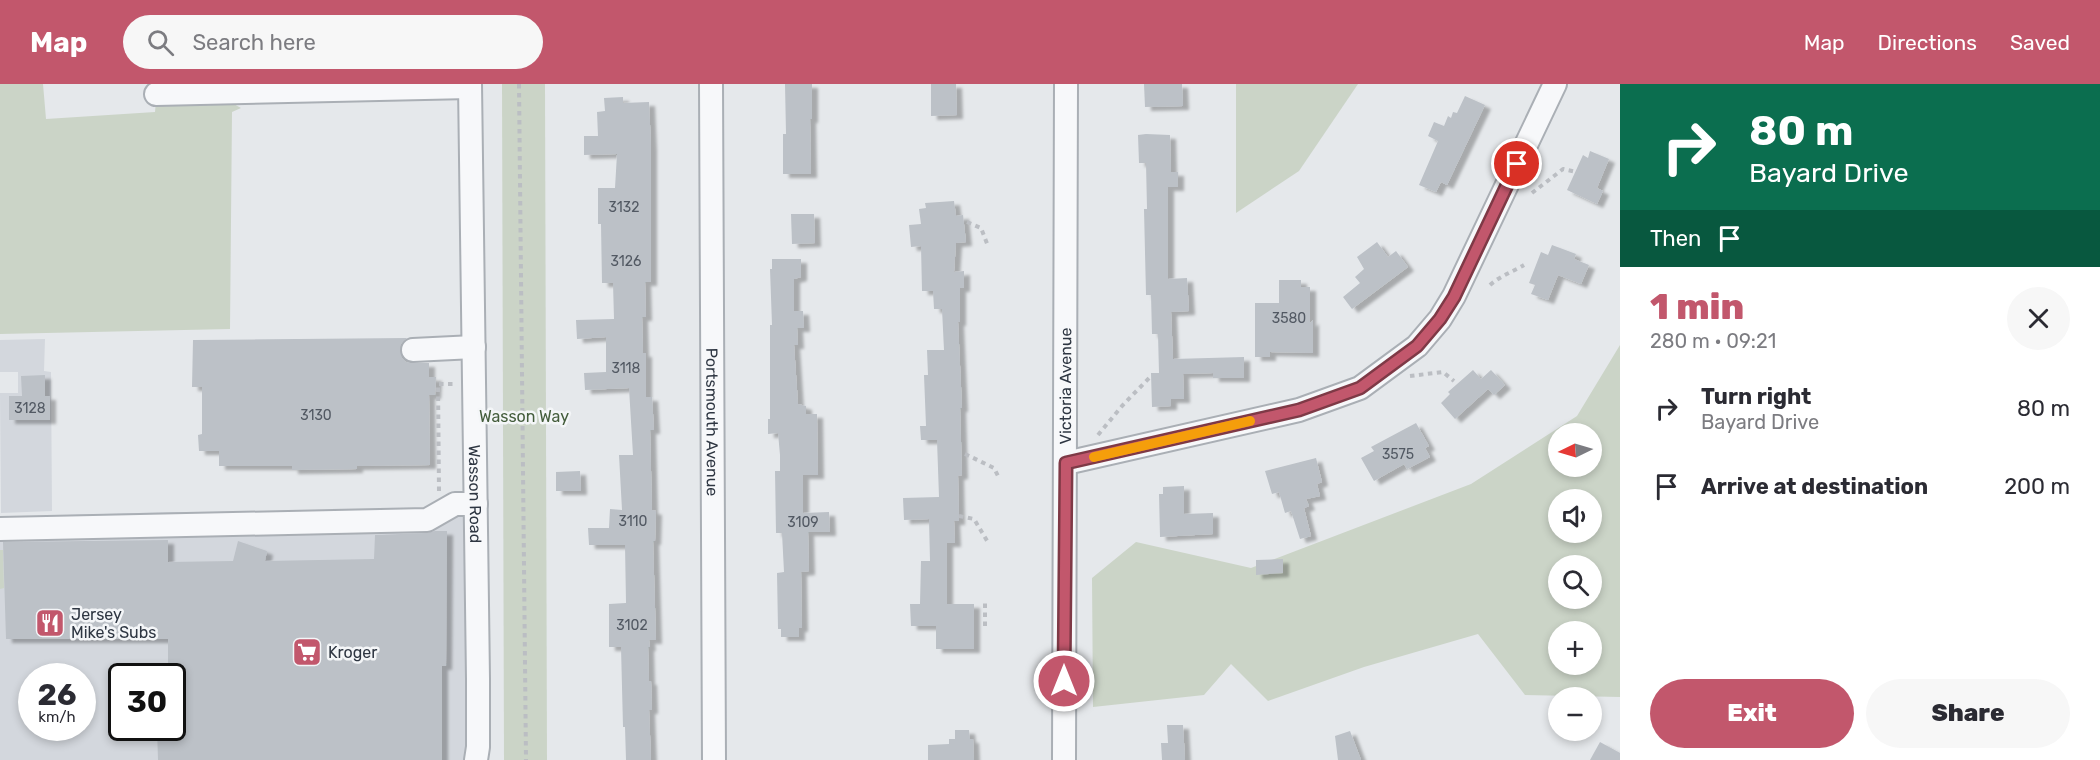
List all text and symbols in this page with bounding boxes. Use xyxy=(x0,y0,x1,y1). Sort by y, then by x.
search box xyxy=(123,15,543,69)
text: Map xyxy=(30,26,87,59)
icon: search xyxy=(144,26,177,59)
text: Search here xyxy=(192,29,316,56)
text: Map xyxy=(1804,30,1845,55)
text: Directions xyxy=(1878,30,1977,55)
text: Saved xyxy=(2010,30,2070,55)
text: 80 m xyxy=(1749,106,1853,156)
icon: right xyxy=(1650,108,1728,186)
pin xyxy=(1491,138,1542,189)
icon: arrive xyxy=(1500,147,1533,180)
text: Bayard Drive xyxy=(1749,157,1909,189)
house number: 3132 xyxy=(609,199,639,216)
icon: arrive xyxy=(1713,222,1746,255)
text: Then xyxy=(1650,225,1701,252)
house number: 3126 xyxy=(611,253,641,270)
text: 1 min xyxy=(1650,285,1744,328)
button: close xyxy=(2007,287,2070,350)
house number: 3580 xyxy=(1272,310,1306,327)
street label: Victoria Avenue xyxy=(1055,327,1075,445)
text: 280 m · 09:21 xyxy=(1650,329,1776,353)
street label: Portsmouth Avenue xyxy=(703,348,722,496)
house number: 3118 xyxy=(611,360,641,377)
text: Turn right xyxy=(1701,383,1811,410)
icon: right xyxy=(1650,392,1683,425)
text: 80 m xyxy=(2017,395,2070,422)
house number: 3128 xyxy=(14,400,46,417)
house number: 3130 xyxy=(300,407,332,424)
park label: Wasson Way xyxy=(479,407,569,426)
text: Bayard Drive xyxy=(1701,410,1819,434)
north arrow xyxy=(1548,423,1602,477)
map controls xyxy=(1548,423,1602,741)
street label: Wasson Road xyxy=(465,445,486,543)
house number: 3575 xyxy=(1382,446,1414,463)
icon: arrive xyxy=(1650,470,1683,503)
text: Arrive at destination xyxy=(1701,473,1928,500)
text: 200 m xyxy=(2004,473,2070,500)
button: sound xyxy=(1548,489,1602,543)
house number: 3110 xyxy=(618,513,648,530)
house number: 3109 xyxy=(787,514,819,531)
button: search xyxy=(1548,555,1602,609)
place label: Jersey Mike's Subs xyxy=(71,605,156,642)
restaurant icon: Jersey Mike's Subs xyxy=(34,607,66,639)
house number: 3102 xyxy=(616,617,648,634)
button: + xyxy=(1548,621,1602,675)
supermarket icon: Kroger xyxy=(291,636,323,668)
place label: Kroger xyxy=(328,643,377,662)
position arrow xyxy=(1032,649,1096,713)
speed limit sign: 30 xyxy=(108,663,186,741)
text: 26 xyxy=(37,677,77,713)
button: Exit xyxy=(1650,679,1854,748)
button: Share xyxy=(1866,679,2070,748)
button: − xyxy=(1548,687,1602,741)
text: km/h xyxy=(38,708,76,726)

